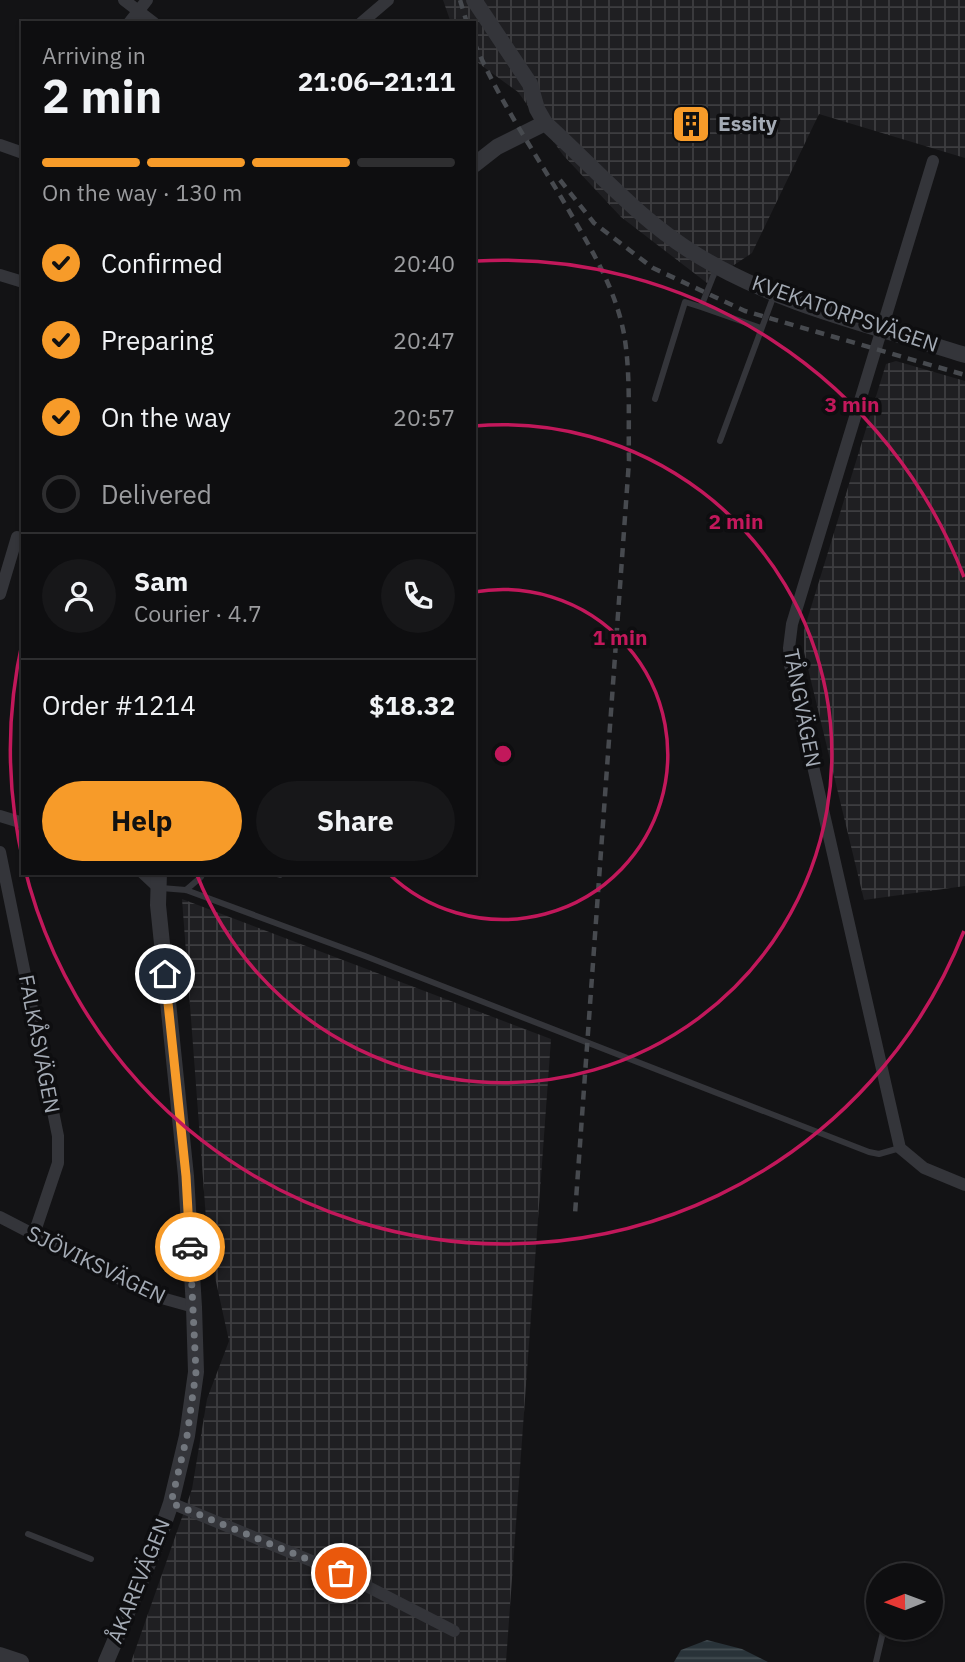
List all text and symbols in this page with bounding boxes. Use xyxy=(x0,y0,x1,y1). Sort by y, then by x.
text: Arriving in xyxy=(42,40,146,70)
text: 21:06–21:11 xyxy=(298,64,455,98)
text: 2 min xyxy=(42,66,162,126)
building icon: Essity xyxy=(670,103,712,145)
place label: Essity xyxy=(718,109,778,137)
text: On the way · 130 m xyxy=(42,177,242,207)
icon: check xyxy=(42,244,80,282)
text: Confirmed xyxy=(101,246,223,280)
text: 20:40 xyxy=(393,248,455,278)
street label: KVEKATORPSVÄGEN xyxy=(749,268,942,358)
icon: check xyxy=(42,321,80,359)
text: Preparing xyxy=(101,323,214,357)
text: 20:47 xyxy=(393,325,455,355)
text: 3 min xyxy=(825,390,879,418)
icon: check xyxy=(42,398,80,436)
text: On the way xyxy=(101,400,231,434)
text: 20:57 xyxy=(393,402,455,432)
text: Delivered xyxy=(101,477,212,511)
text: 2 min xyxy=(709,507,763,535)
button: person xyxy=(42,559,116,633)
button: phone xyxy=(381,559,455,633)
text: Sam xyxy=(134,564,188,598)
text: Courier · 4.7 xyxy=(134,598,262,628)
text: 1 min xyxy=(593,623,647,651)
street label: TÅNGVÄGEN xyxy=(778,646,828,769)
text: Order #1214 xyxy=(42,688,196,722)
text: $18.32 xyxy=(369,688,455,722)
centre of rings xyxy=(491,742,515,766)
button: Help xyxy=(42,781,242,861)
button: Share xyxy=(256,781,455,861)
pin xyxy=(135,944,195,1004)
icon: home xyxy=(146,955,184,993)
street label: FALKÅSVÄGEN xyxy=(13,972,67,1115)
courier xyxy=(155,1212,225,1282)
street label: SJÖVIKSVÄGEN xyxy=(22,1218,170,1310)
icon: car xyxy=(171,1228,209,1266)
street label: ÅKAREVÄGEN xyxy=(100,1514,176,1647)
pin xyxy=(311,1543,371,1603)
icon: bag xyxy=(322,1554,360,1592)
north arrow xyxy=(866,1563,943,1640)
map controls xyxy=(866,1563,943,1640)

